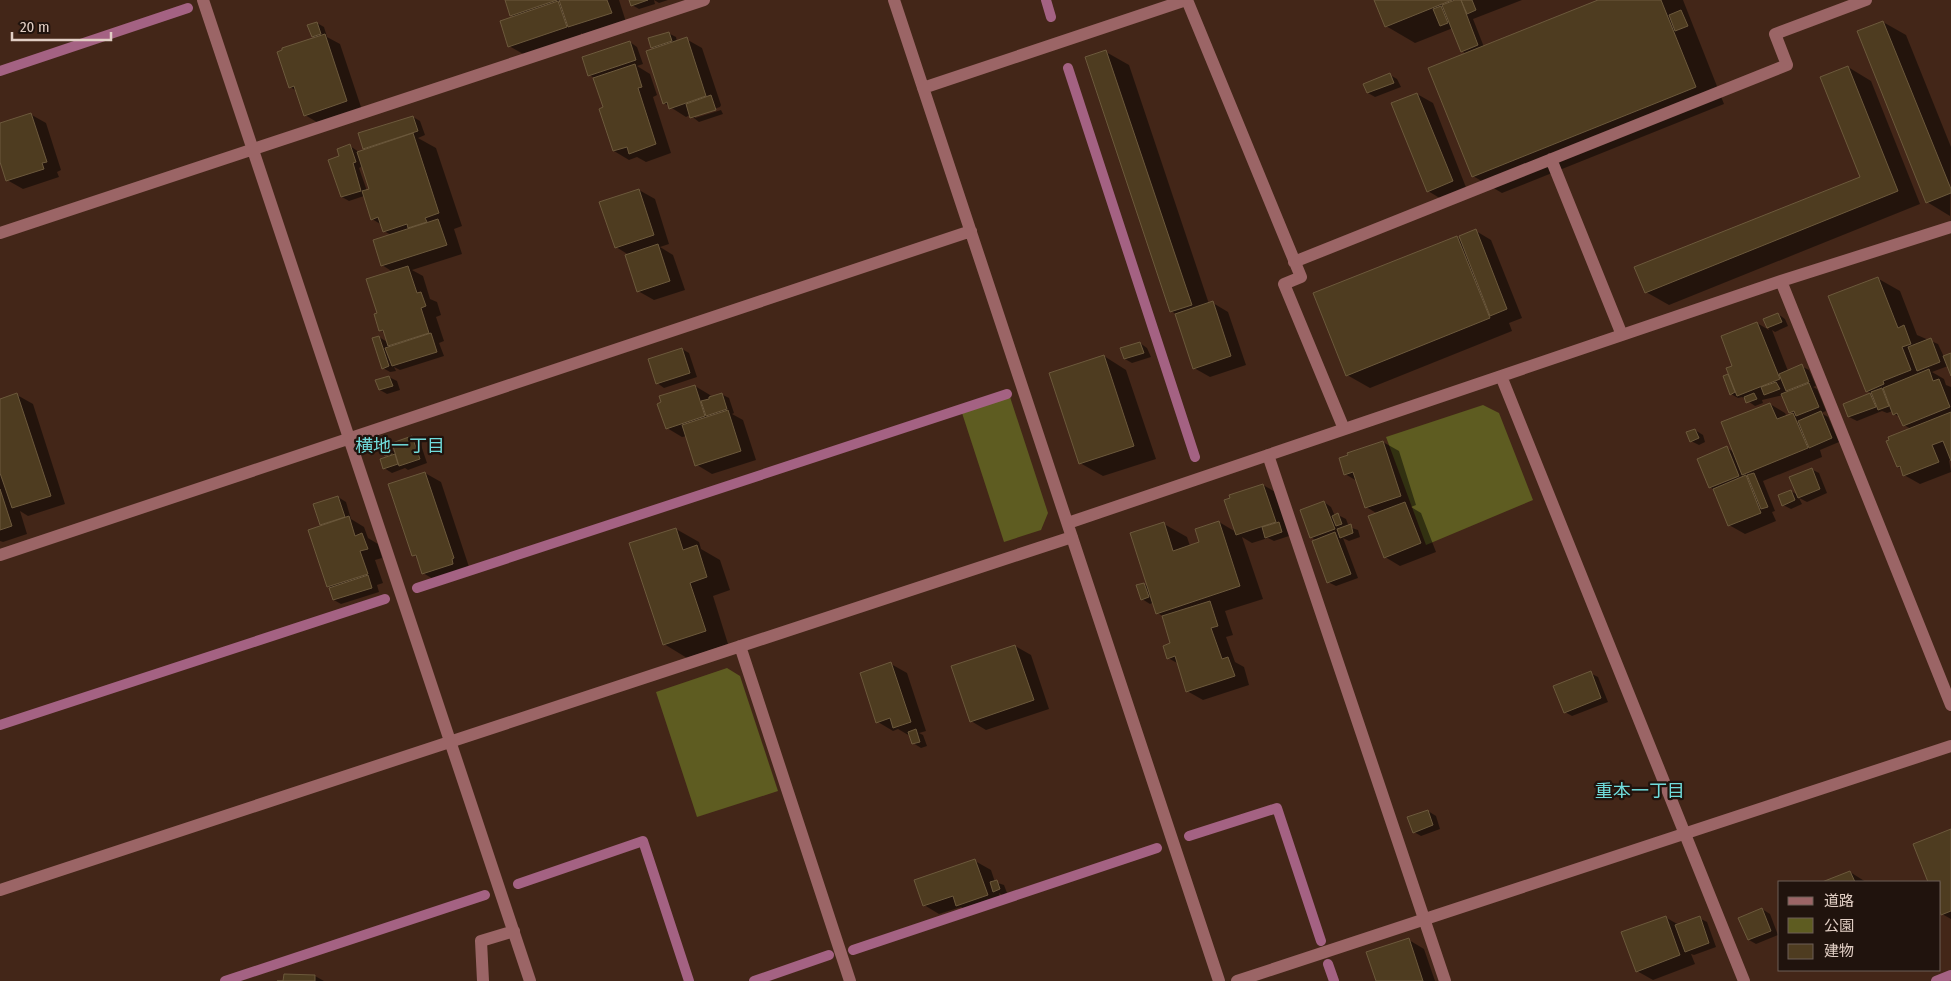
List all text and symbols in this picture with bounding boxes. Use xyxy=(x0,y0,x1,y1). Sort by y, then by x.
scale bar xyxy=(12,10,111,42)
text: 20 m xyxy=(20,18,50,36)
district label: 横地一丁目 xyxy=(355,435,445,457)
district label: 重本一丁目 xyxy=(1595,780,1685,802)
legend xyxy=(1778,881,1941,971)
text: 道路 xyxy=(1824,892,1854,910)
text: 公園 xyxy=(1824,917,1854,935)
text: 建物 xyxy=(1824,942,1854,960)

